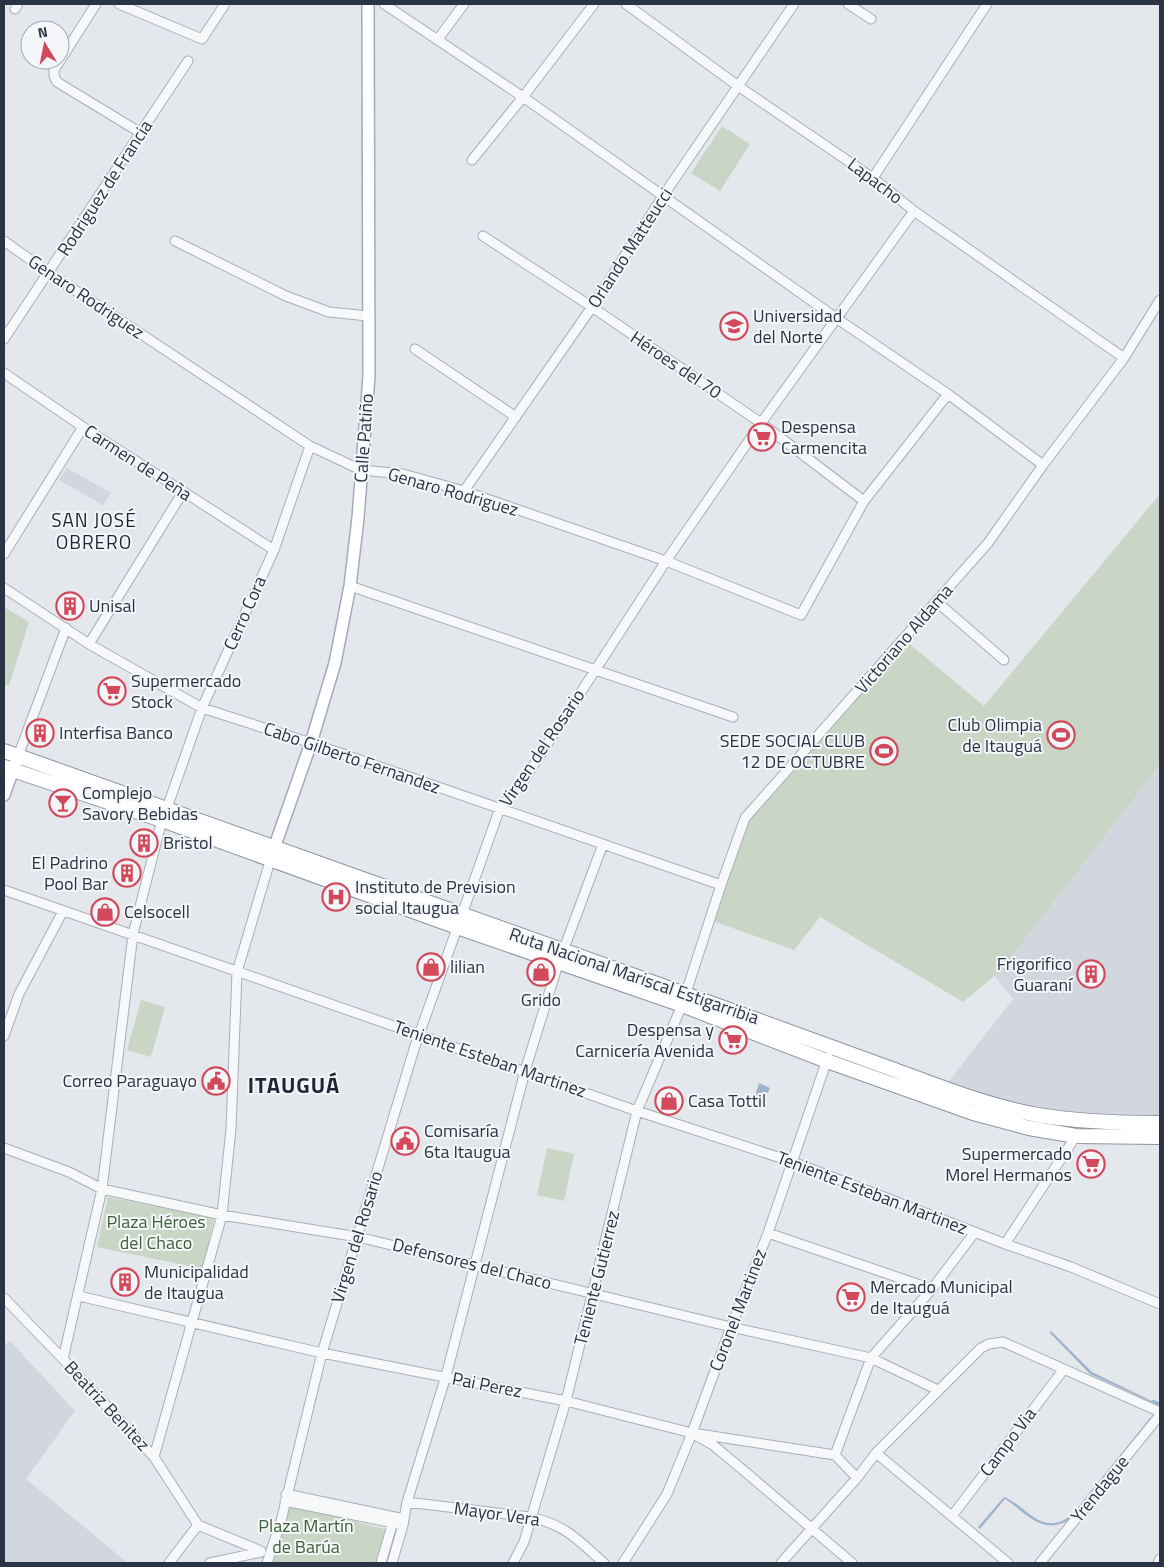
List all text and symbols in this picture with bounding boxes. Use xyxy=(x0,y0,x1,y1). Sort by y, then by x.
north arrow xyxy=(20,20,70,70)
text: N xyxy=(36,21,49,43)
street label: Rodriguez de Francia xyxy=(50,114,159,261)
street label: Lapacho xyxy=(842,151,909,210)
street label: Orlando Matteucci xyxy=(580,182,679,313)
street label: Genaro Rodriguez xyxy=(23,248,150,345)
place label: Universidad del Norte xyxy=(753,302,842,350)
school or university icon: Universidad del Norte xyxy=(719,311,749,341)
street label: Héroes del 70 xyxy=(625,324,727,405)
street label: Calle Patiño xyxy=(347,393,380,483)
place label: Despensa Carmencita xyxy=(781,413,867,461)
street label: Carmen de Peña xyxy=(79,418,198,508)
supermarket icon: Despensa Carmencita xyxy=(747,422,777,452)
street label: Genaro Rodriguez xyxy=(385,460,522,523)
district label: SAN JOSÉ OBRERO xyxy=(51,505,137,556)
street label: Cerro Cora xyxy=(216,571,273,654)
street label: Victoriano Aldama xyxy=(848,578,959,700)
building icon: Unisal xyxy=(55,591,85,621)
place label: Unisal xyxy=(89,592,136,619)
place label: Supermercado Stock xyxy=(131,667,241,715)
supermarket icon: Supermercado Stock xyxy=(97,676,127,706)
street label: Virgen del Rosario xyxy=(492,683,591,812)
place label: Club Olimpia de Itauguá xyxy=(948,711,1042,759)
street label: Cabo Gilberto Fernandez xyxy=(260,715,444,800)
building icon: Interfisa Banco xyxy=(25,718,55,748)
place label: Interfisa Banco xyxy=(59,719,173,746)
sports icon: Club Olimpia de Itauguá xyxy=(1046,720,1076,750)
place label: SEDE SOCIAL CLUB 12 DE OCTUBRE xyxy=(720,727,865,775)
sports icon: SEDE SOCIAL CLUB 12 DE OCTUBRE xyxy=(869,736,899,766)
place label: Complejo Savory Bebidas xyxy=(82,779,198,827)
bar icon: Complejo Savory Bebidas xyxy=(48,788,78,818)
building icon: Bristol xyxy=(129,828,159,858)
place label: Bristol xyxy=(163,829,213,856)
place label: El Padrino Pool Bar xyxy=(31,849,108,897)
building icon: El Padrino Pool Bar xyxy=(112,858,142,888)
place label: Instituto de Prevision social Itaugua xyxy=(355,873,516,921)
hospital icon: Instituto de Prevision social Itaugua xyxy=(321,882,351,912)
shop icon: Celsocell xyxy=(90,897,120,927)
place label: Celsocell xyxy=(124,898,190,925)
street label: Ruta Nacional Mariscal Estigarribia xyxy=(506,920,763,1031)
place label: Frigorifico Guaraní xyxy=(997,950,1074,998)
shop icon: lilian xyxy=(416,952,446,982)
place label: lilian xyxy=(450,953,485,980)
shop icon: Grido xyxy=(526,957,556,987)
building icon: Frigorifico Guaraní xyxy=(1076,959,1106,989)
place label: Grido xyxy=(521,986,561,1013)
street label: Teniente Esteban Martinez xyxy=(390,1013,590,1104)
place label: Despensa y Carnicería Avenida xyxy=(575,1016,714,1064)
supermarket icon: Despensa y Carnicería Avenida xyxy=(718,1025,748,1055)
public building icon: Correo Paraguayo xyxy=(201,1066,231,1096)
place label: Correo Paraguayo xyxy=(62,1067,197,1094)
district label: ITAUGUÁ xyxy=(248,1068,340,1102)
shop icon: Casa Tottil xyxy=(654,1086,684,1116)
place label: Casa Tottil xyxy=(688,1087,766,1114)
place label: Comisaría 6ta Itaugua xyxy=(424,1117,511,1165)
public building icon: Comisaría 6ta Itaugua xyxy=(390,1126,420,1156)
place label: Supermercado Morel Hermanos xyxy=(945,1140,1072,1188)
street label: Teniente Esteban Martinez xyxy=(773,1144,971,1241)
supermarket icon: Supermercado Morel Hermanos xyxy=(1076,1149,1106,1179)
street label: Virgen del Rosario xyxy=(324,1168,389,1306)
park label: Plaza Héroes del Chaco xyxy=(106,1208,206,1256)
street label: Teniente Gutierrez xyxy=(567,1208,626,1348)
street label: Defensores del Chaco xyxy=(390,1231,554,1296)
street label: Coronel Martinez xyxy=(702,1245,773,1375)
place label: Municipalidad de Itaugua xyxy=(144,1258,249,1306)
building icon: Municipalidad de Itaugua xyxy=(110,1267,140,1297)
place label: Mercado Municipal de Itauguá xyxy=(870,1273,1013,1321)
supermarket icon: Mercado Municipal de Itauguá xyxy=(836,1282,866,1312)
street label: Beatriz Benitez xyxy=(58,1354,157,1457)
street label: Pai Perez xyxy=(450,1365,524,1404)
street label: Campo Via xyxy=(973,1402,1043,1482)
street label: Yrendague xyxy=(1064,1449,1135,1528)
street label: Mayor Vera xyxy=(452,1494,542,1533)
park label: Plaza Martín de Barúa xyxy=(258,1512,354,1560)

